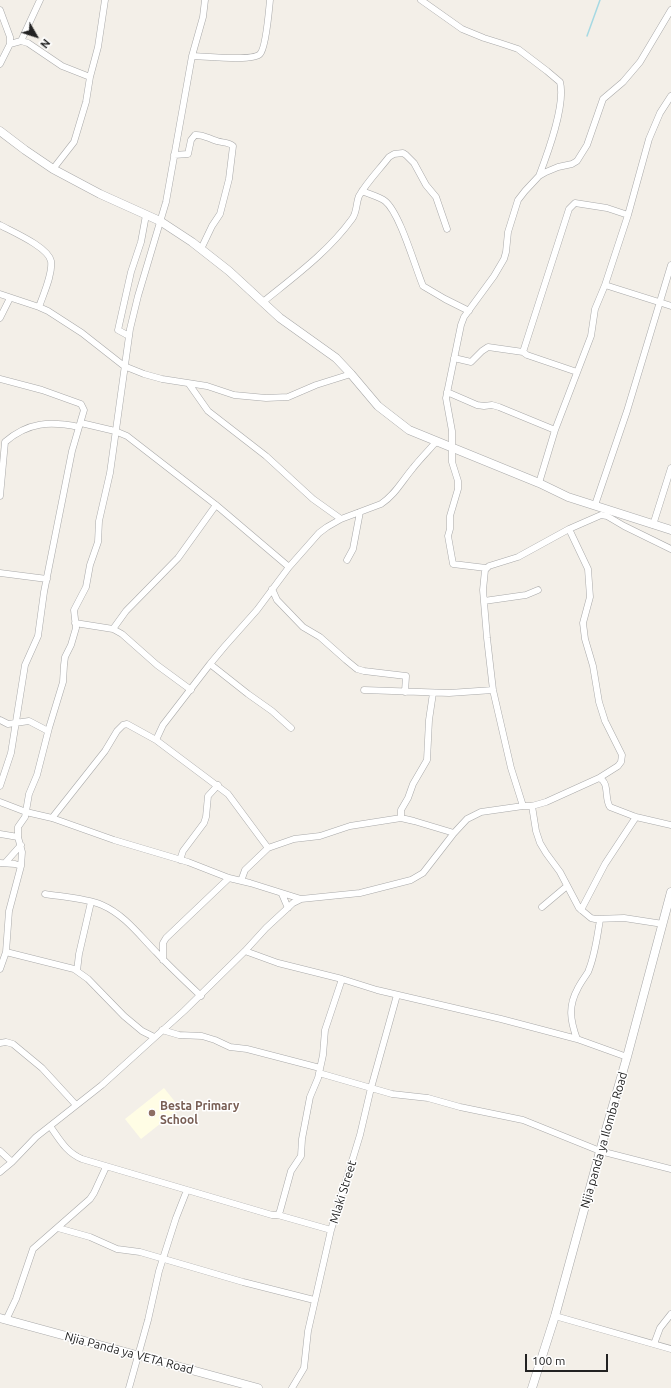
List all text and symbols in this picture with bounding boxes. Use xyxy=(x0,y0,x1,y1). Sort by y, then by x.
north arrow xyxy=(16,16,56,56)
text: N xyxy=(38,37,53,51)
street label: Njia panda ya Ilomba Road xyxy=(578,1070,630,1210)
place label: Besta Primary School xyxy=(160,1099,239,1127)
marker: Besta Primary School xyxy=(147,1108,157,1118)
street label: Mlaki Street xyxy=(327,1159,359,1225)
street label: Njia Panda ya VETA Road xyxy=(63,1329,195,1377)
scale bar xyxy=(527,1346,610,1372)
text: 100 m xyxy=(532,1354,565,1367)

